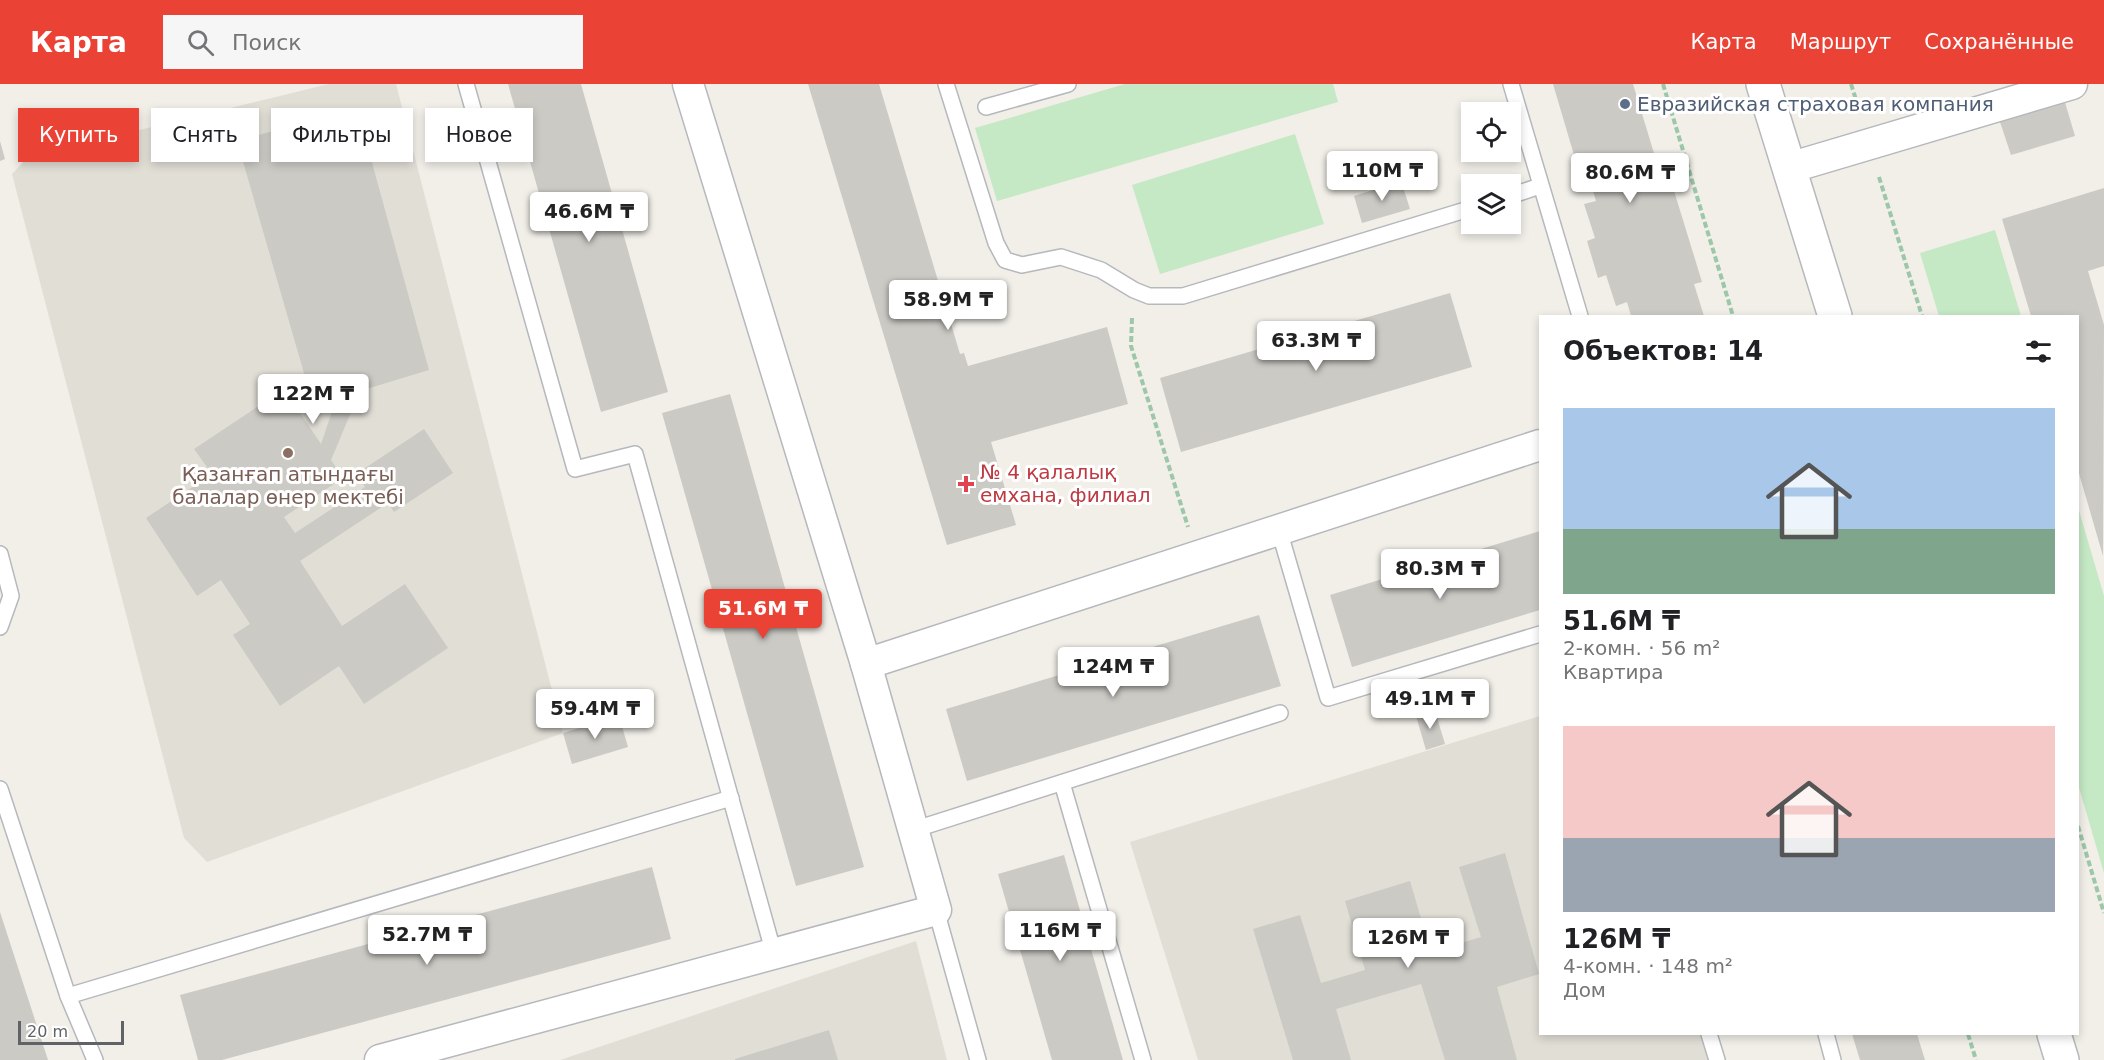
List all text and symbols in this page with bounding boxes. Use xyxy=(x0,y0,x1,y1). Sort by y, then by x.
search box xyxy=(163,15,583,69)
text: Карта xyxy=(30,26,127,59)
icon: search xyxy=(184,26,217,59)
text: Поиск xyxy=(232,30,302,55)
text: Карта xyxy=(1691,30,1757,54)
text: Маршрут xyxy=(1790,30,1891,54)
text: Сохранённые xyxy=(1924,30,2074,54)
place label: Евразийская страховая компания xyxy=(1637,92,1994,116)
marker: Евразийская страховая компания xyxy=(1618,97,1632,111)
map controls xyxy=(1461,102,1521,234)
button: locate xyxy=(1461,102,1521,162)
chip: Купить xyxy=(18,108,139,162)
chip: Снять xyxy=(151,108,259,162)
chip: Фильтры xyxy=(271,108,413,162)
chip: Новое xyxy=(425,108,533,162)
pin: 110M ₸ xyxy=(1333,151,1431,202)
pin: 80.6M ₸ xyxy=(1575,153,1685,204)
text: 110M ₸ xyxy=(1341,158,1423,182)
text: 80.6M ₸ xyxy=(1585,160,1675,184)
button: layers xyxy=(1461,174,1521,234)
pin: 46.6M ₸ xyxy=(534,192,644,243)
text: 46.6M ₸ xyxy=(544,199,634,223)
pin: 58.9M ₸ xyxy=(893,280,1003,331)
text: 58.9M ₸ xyxy=(903,287,993,311)
pin: 63.3M ₸ xyxy=(1261,321,1371,372)
text: 63.3M ₸ xyxy=(1271,328,1361,352)
icon: filters xyxy=(2022,335,2055,368)
text: Объектов: 14 xyxy=(1563,336,1763,366)
pin: 122M ₸ xyxy=(264,374,362,425)
text: 122M ₸ xyxy=(272,381,354,405)
marker: Қазанғап атындағы балалар өнер мектебі xyxy=(281,446,295,460)
icon: home xyxy=(1755,447,1863,555)
place label: № 4 қалалық емхана, филиал xyxy=(980,460,1150,507)
place label: Қазанғап атындағы балалар өнер мектебі xyxy=(172,462,404,509)
marker: № 4 қалалық емхана, филиал xyxy=(957,475,975,493)
pin: 80.3M ₸ xyxy=(1385,549,1495,600)
text: 80.3M ₸ xyxy=(1395,556,1485,580)
pin: 51.6M ₸ xyxy=(708,589,818,640)
text: 51.6M ₸ xyxy=(718,596,808,620)
text: 51.6M ₸ xyxy=(1563,606,1680,636)
text: 2-комн. · 56 m² xyxy=(1563,636,1720,660)
pin: 124M ₸ xyxy=(1064,647,1162,698)
text: 124M ₸ xyxy=(1072,654,1154,678)
text: Квартира xyxy=(1563,660,1664,684)
pin: 49.1M ₸ xyxy=(1375,679,1485,730)
text: 49.1M ₸ xyxy=(1385,686,1475,710)
pin: 59.4M ₸ xyxy=(540,689,650,740)
text: 59.4M ₸ xyxy=(550,696,640,720)
icon: home xyxy=(1755,765,1863,873)
pin: 116M ₸ xyxy=(1011,911,1109,962)
pin: 52.7M ₸ xyxy=(372,915,482,966)
text: 116M ₸ xyxy=(1019,918,1101,942)
pin: 126M ₸ xyxy=(1359,918,1457,969)
text: 52.7M ₸ xyxy=(382,922,472,946)
text: 126M ₸ xyxy=(1563,924,1670,954)
text: 126M ₸ xyxy=(1367,925,1449,949)
text: 4-комн. · 148 m² xyxy=(1563,954,1733,978)
text: Дом xyxy=(1563,978,1606,1002)
scale bar xyxy=(18,1018,124,1046)
text: 20 m xyxy=(27,1022,68,1041)

